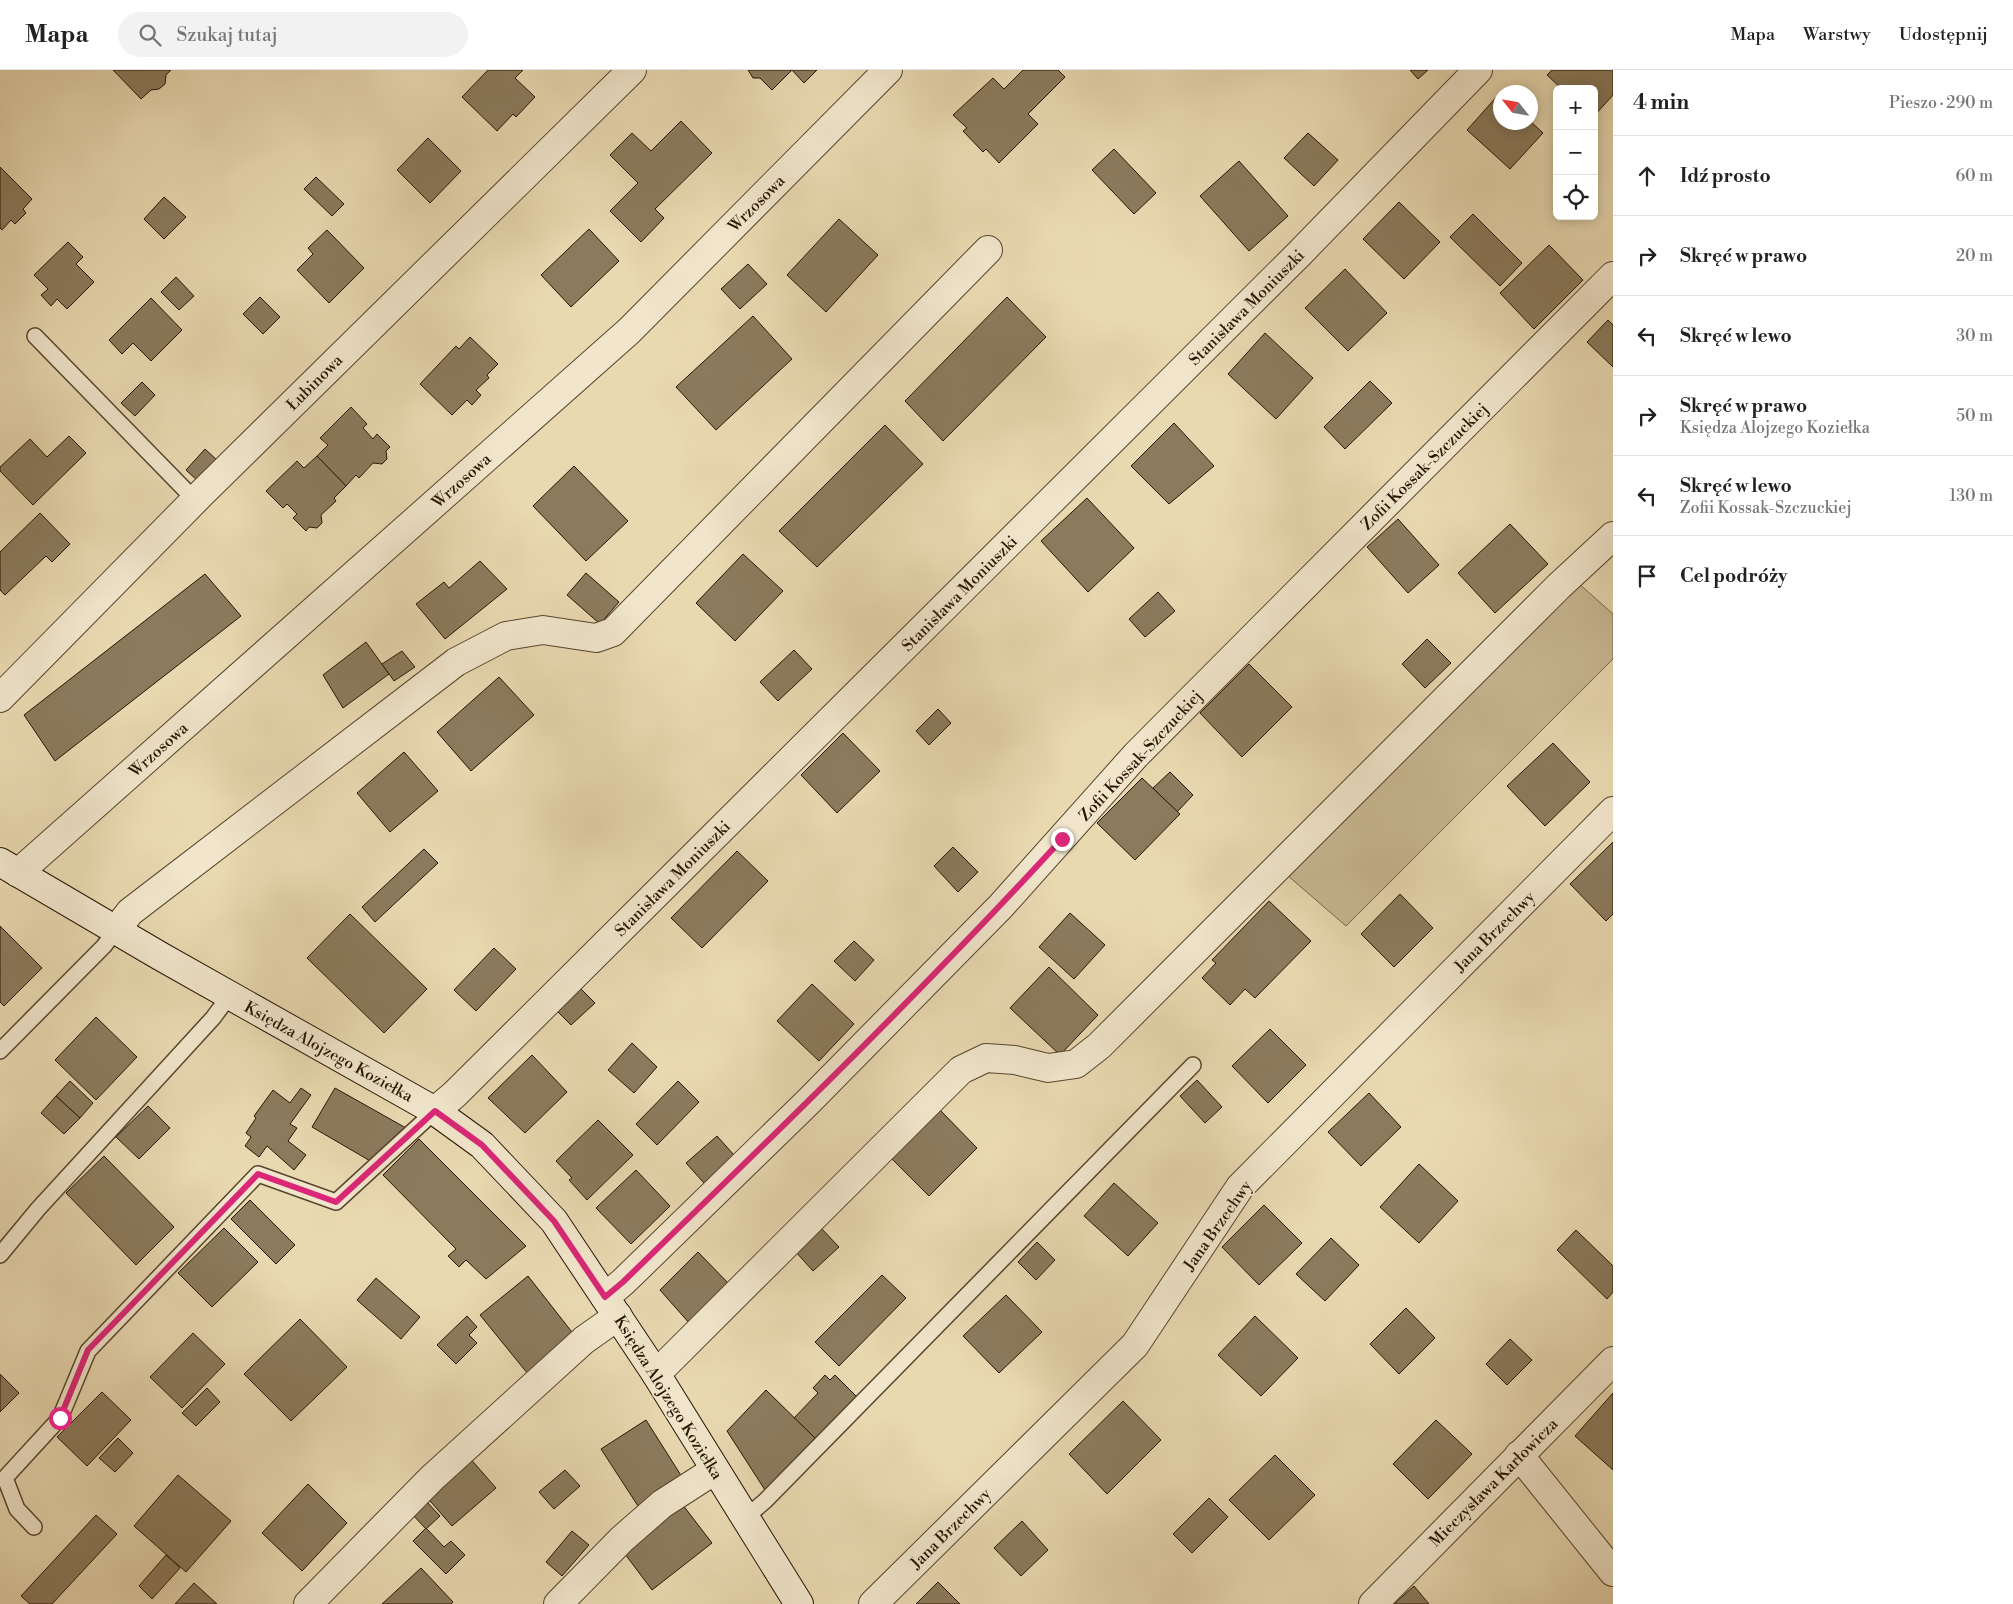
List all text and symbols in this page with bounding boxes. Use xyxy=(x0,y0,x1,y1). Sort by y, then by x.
search box xyxy=(118,12,468,57)
text: Mapa xyxy=(25,20,88,50)
icon: search xyxy=(136,21,164,49)
text: Szukaj tutaj xyxy=(176,23,278,47)
text: Mapa xyxy=(1731,23,1775,46)
text: Warstwy xyxy=(1803,23,1871,46)
text: Udostępnij xyxy=(1899,23,1988,46)
north arrow xyxy=(1493,85,1538,130)
map controls xyxy=(1553,85,1598,220)
button: + xyxy=(1553,85,1598,130)
text: 4 min xyxy=(1633,90,1689,116)
text: Pieszo · 290 m xyxy=(1889,93,1993,113)
button: − xyxy=(1553,130,1598,175)
icon: ahead xyxy=(1633,162,1661,190)
text: Idź prosto xyxy=(1680,164,1771,188)
text: 60 m xyxy=(1955,166,1993,186)
street label: Wrzosowa xyxy=(723,170,790,237)
button: locate xyxy=(1553,175,1598,220)
icon: right xyxy=(1633,242,1661,270)
text: Skręć w prawo xyxy=(1680,244,1807,268)
street label: Stanisława Moniuszki xyxy=(1185,246,1309,370)
text: 20 m xyxy=(1956,246,1993,266)
icon: left xyxy=(1633,322,1661,350)
text: Skręć w lewo xyxy=(1680,324,1792,348)
text: 30 m xyxy=(1956,326,1993,346)
street label: Łubinowa xyxy=(282,350,348,415)
text: Skręć w prawo xyxy=(1680,394,1807,418)
street label: Zofii Kossak-Szczuckiej xyxy=(1357,399,1492,534)
icon: right xyxy=(1633,402,1661,430)
text: 50 m xyxy=(1956,406,1993,426)
text: Księdza Alojzego Koziełka xyxy=(1680,418,1870,438)
street label: Wrzosowa xyxy=(427,448,496,513)
text: Skręć w lewo xyxy=(1680,474,1792,498)
icon: left xyxy=(1633,482,1661,510)
text: 130 m xyxy=(1949,486,1993,506)
text: Zofii Kossak-Szczuckiej xyxy=(1680,498,1852,518)
street label: Stanisława Moniuszki xyxy=(898,532,1022,656)
icon: arrive xyxy=(1633,562,1661,590)
text: Cel podróży xyxy=(1680,564,1787,588)
street label: Zofii Kossak-Szczuckiej xyxy=(1075,686,1207,825)
street label: Wrzosowa xyxy=(124,717,193,782)
street label: Stanisława Moniuszki xyxy=(611,817,735,941)
route end xyxy=(1051,828,1074,851)
street label: Jana Brzechwy xyxy=(1449,887,1539,977)
street label: Księdza Alojzego Koziełka xyxy=(241,997,417,1107)
street label: Jana Brzechwy xyxy=(1179,1176,1257,1276)
street label: Księdza Alojzego Koziełka xyxy=(609,1312,727,1484)
route start xyxy=(49,1407,72,1430)
street label: Mieczysława Karłowicza xyxy=(1425,1413,1563,1551)
street label: Jana Brzechwy xyxy=(905,1484,995,1574)

